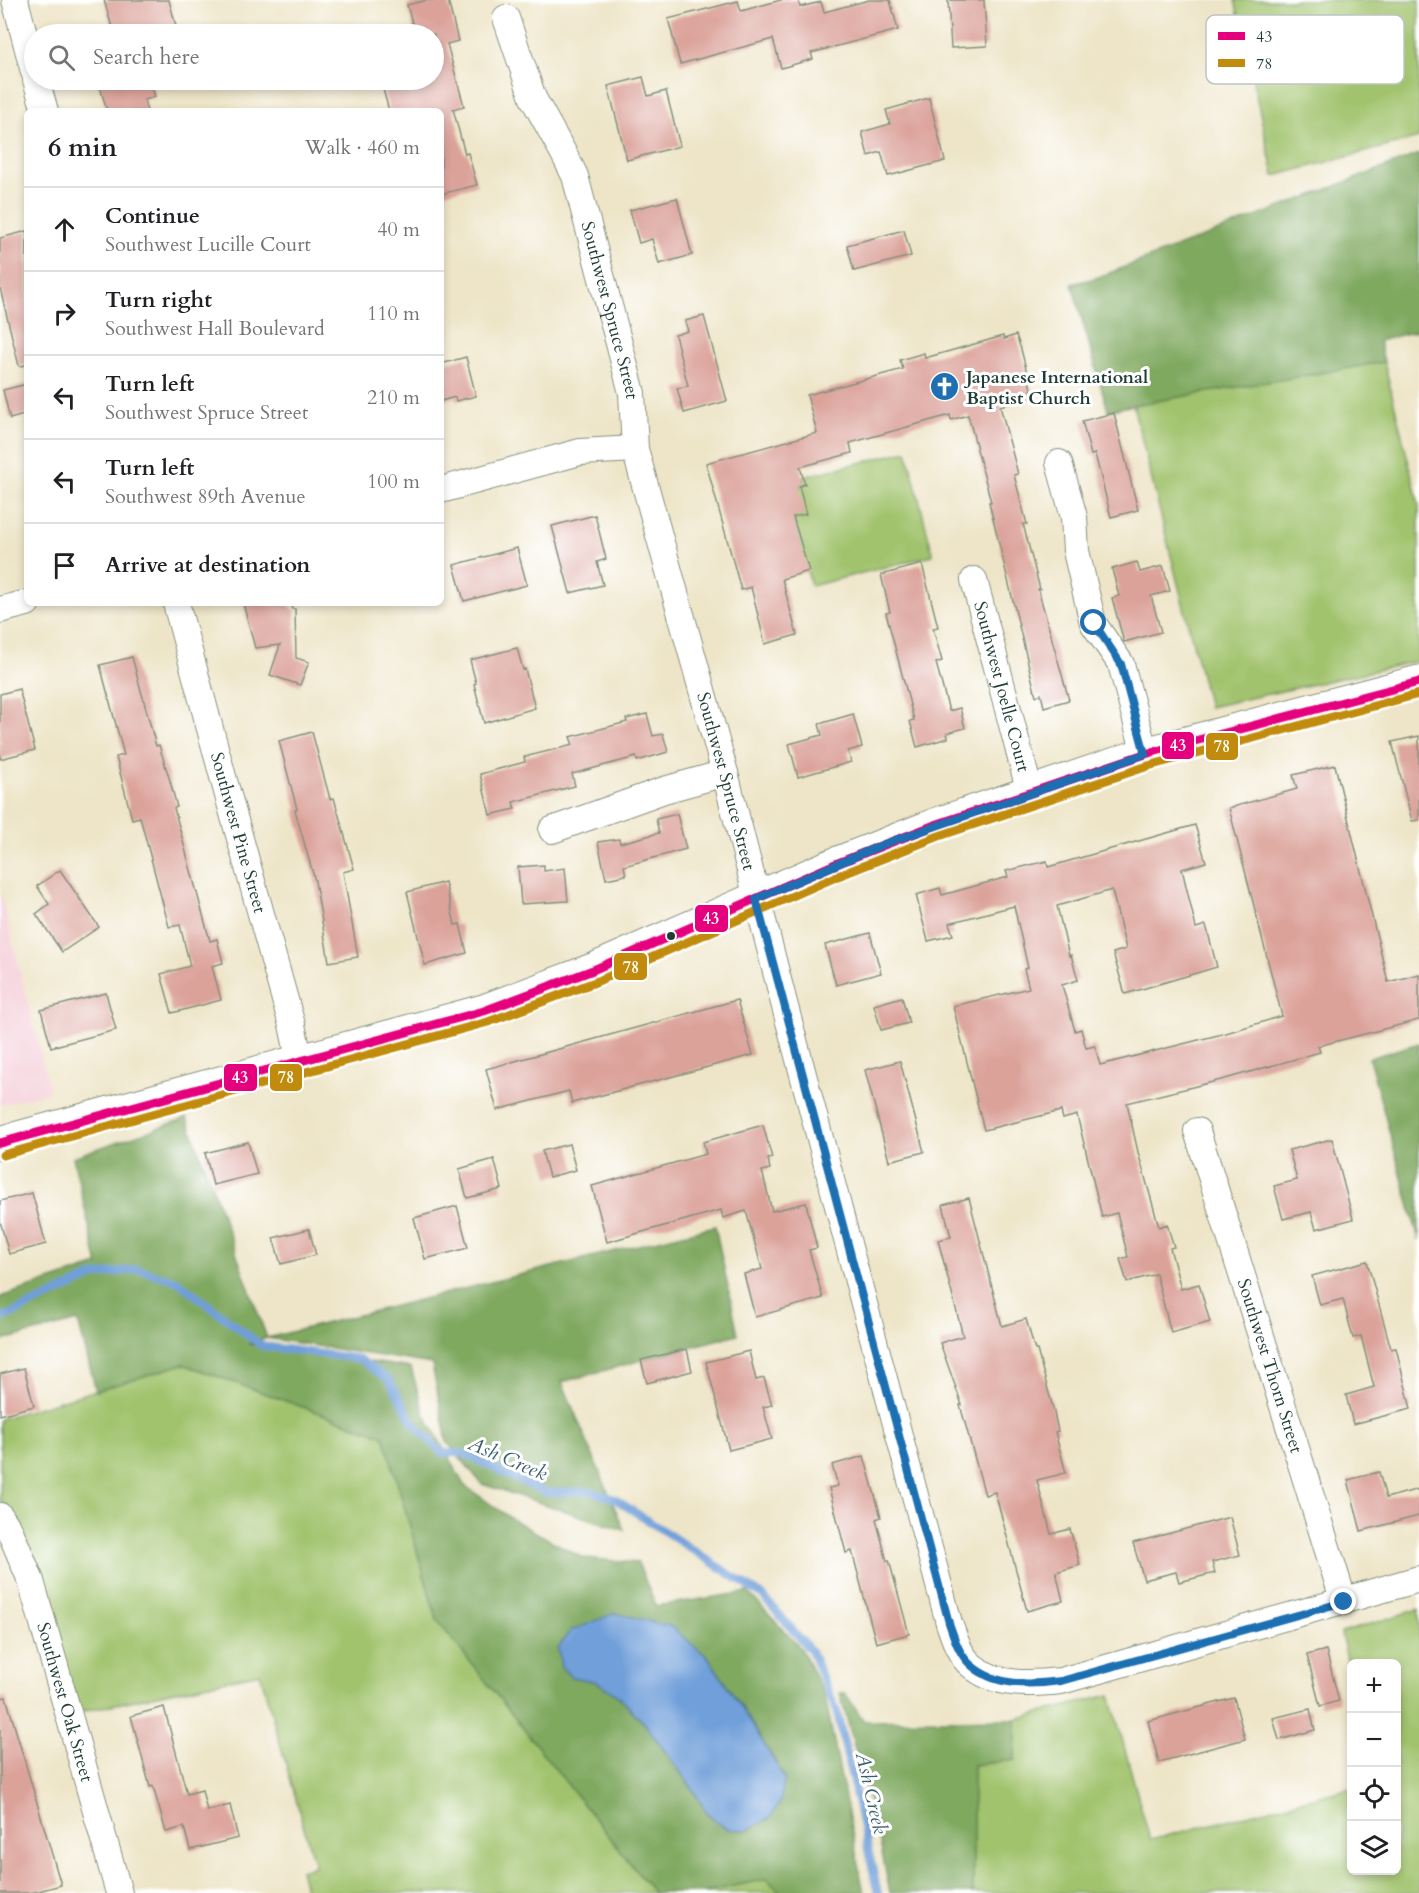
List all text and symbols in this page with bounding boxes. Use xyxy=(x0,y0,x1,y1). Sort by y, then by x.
legend xyxy=(1206,15,1404,84)
search box xyxy=(24,24,444,90)
text: 43 xyxy=(1256,26,1272,48)
icon: search xyxy=(45,41,78,74)
text: Search here xyxy=(93,42,200,72)
text: 78 xyxy=(1256,53,1272,75)
text: 6 min xyxy=(48,130,117,165)
text: Walk · 460 m xyxy=(305,134,420,161)
text: Continue xyxy=(105,201,200,231)
icon: ahead xyxy=(48,213,81,246)
text: 40 m xyxy=(377,216,420,243)
street label: Southwest Spruce Street xyxy=(574,219,644,400)
text: Southwest Lucille Court xyxy=(105,231,311,258)
text: Turn right xyxy=(105,285,212,315)
icon: right xyxy=(48,297,81,330)
text: 110 m xyxy=(367,300,420,327)
text: Southwest Hall Boulevard xyxy=(105,315,325,342)
place label: Japanese International Baptist Church xyxy=(963,365,1148,411)
text: Turn left xyxy=(105,369,194,399)
church icon: Japanese International Baptist Church xyxy=(929,371,961,403)
icon: left xyxy=(48,381,81,414)
text: 210 m xyxy=(367,384,420,411)
text: Southwest Spruce Street xyxy=(105,399,308,426)
text: Turn left xyxy=(105,453,194,483)
icon: left xyxy=(48,465,81,498)
text: 100 m xyxy=(367,468,420,495)
text: Southwest 89th Avenue xyxy=(105,483,306,510)
icon: arrive xyxy=(48,549,81,582)
text: Arrive at destination xyxy=(105,550,310,580)
street label: Southwest Joelle Court xyxy=(967,599,1036,775)
route start xyxy=(1080,609,1106,635)
street label: Southwest Spruce Street xyxy=(690,690,762,873)
line badge: 43 xyxy=(1161,731,1195,760)
line badge: 78 xyxy=(1205,732,1239,761)
text: 43 xyxy=(1170,735,1186,757)
text: 78 xyxy=(1214,736,1230,758)
street label: Southwest Pine Street xyxy=(204,750,272,916)
line badge: 43 xyxy=(694,904,729,933)
text: 43 xyxy=(703,908,719,930)
unlabelled marker xyxy=(665,930,677,942)
line badge: 78 xyxy=(613,952,648,981)
text: 78 xyxy=(623,957,639,979)
line badge: 43 xyxy=(223,1063,258,1092)
line badge: 78 xyxy=(269,1063,303,1092)
text: 43 xyxy=(232,1067,248,1089)
text: 78 xyxy=(278,1067,294,1089)
street label: Southwest Thorn Street xyxy=(1231,1276,1309,1457)
water label: Ash Creek xyxy=(463,1429,551,1487)
route end xyxy=(1330,1588,1356,1614)
street label: Southwest Oak Street xyxy=(30,1620,99,1785)
map controls xyxy=(1347,1659,1401,1875)
button: + xyxy=(1347,1659,1401,1713)
button: − xyxy=(1347,1713,1401,1767)
water label: Ash Creek xyxy=(849,1749,894,1837)
button: locate xyxy=(1347,1767,1401,1821)
button: layers xyxy=(1347,1821,1401,1875)

